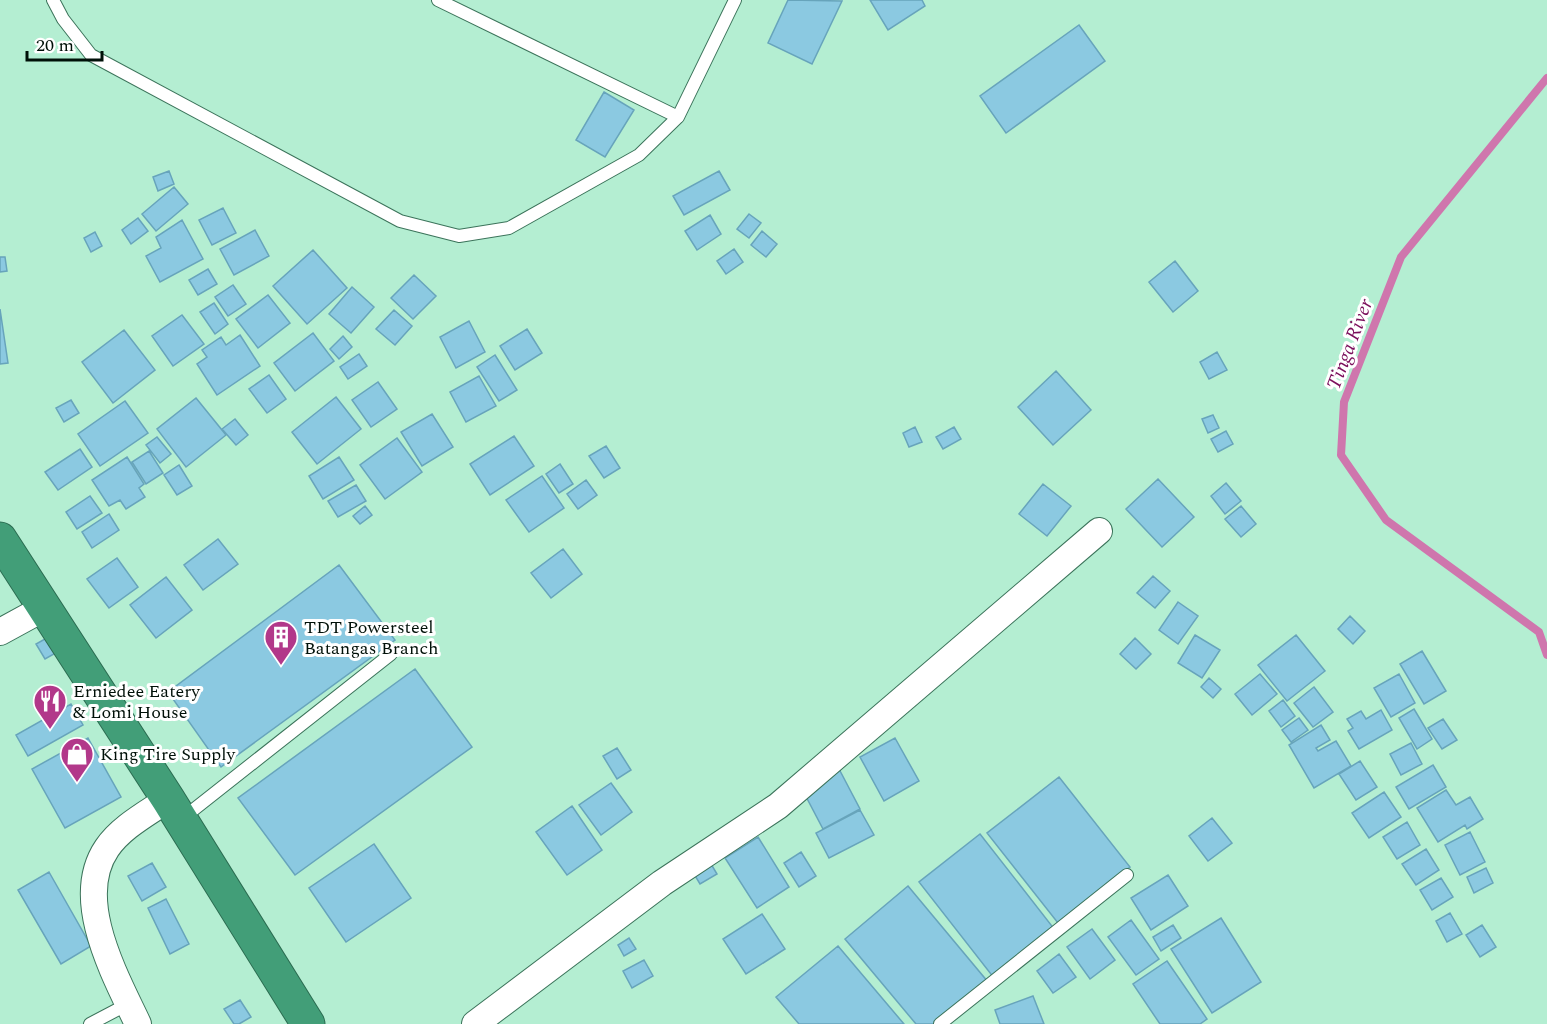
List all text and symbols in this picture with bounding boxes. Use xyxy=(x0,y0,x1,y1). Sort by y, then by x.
scale bar xyxy=(27,24,102,62)
text: 20 m xyxy=(36,32,74,59)
water label: Tinga River xyxy=(1319,293,1381,394)
place label: TDT Powersteel Batangas Branch xyxy=(304,614,438,662)
building icon: TDT Powersteel Batangas Branch xyxy=(263,619,299,666)
place label: Erniedee Eatery & Lomi House xyxy=(73,678,201,726)
restaurant icon: Erniedee Eatery & Lomi House xyxy=(32,683,68,730)
shop icon: King Tire Supply xyxy=(59,736,95,783)
place label: King Tire Supply xyxy=(100,741,237,768)

